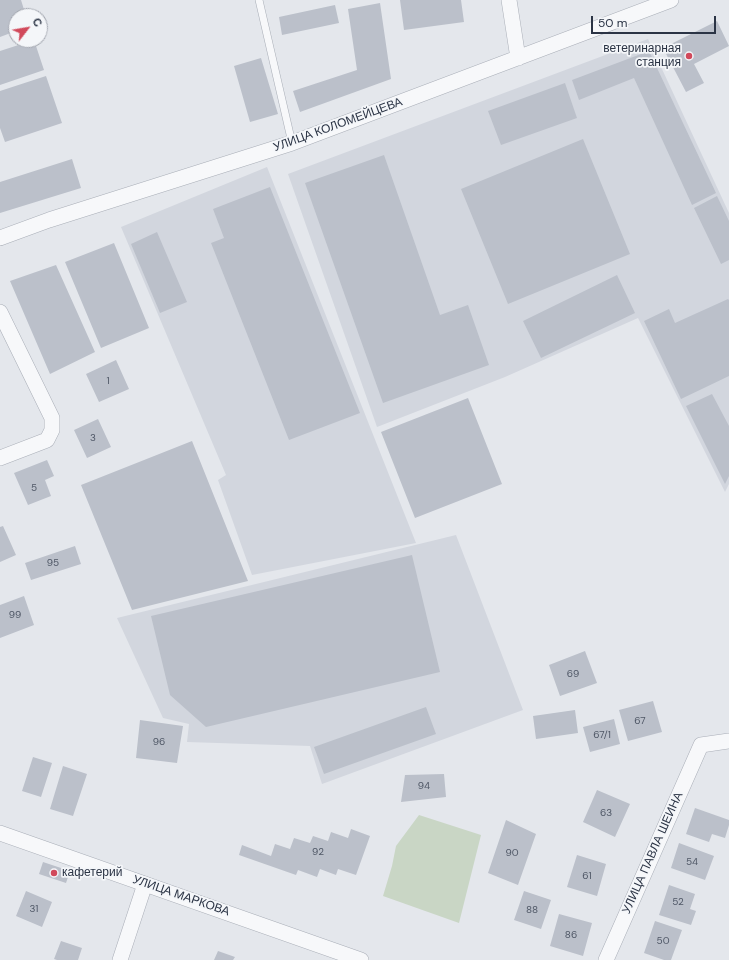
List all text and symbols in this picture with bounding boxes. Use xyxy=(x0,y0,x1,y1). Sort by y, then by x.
north arrow xyxy=(8,8,48,48)
scale bar xyxy=(593,8,718,34)
text: С xyxy=(29,15,45,29)
text: 50 m xyxy=(598,15,627,31)
place label: ветеринарная станция xyxy=(603,42,681,70)
marker: ветеринарная станция xyxy=(684,51,694,61)
street label: УЛИЦА КОЛОМЕЙЦЕВА xyxy=(272,95,404,155)
house number: 1 xyxy=(106,375,110,387)
house number: 3 xyxy=(90,432,96,444)
house number: 5 xyxy=(31,482,37,494)
house number: 95 xyxy=(47,557,59,569)
house number: 99 xyxy=(9,609,21,621)
house number: 69 xyxy=(567,668,579,680)
house number: 67 xyxy=(634,715,646,727)
house number: 67/1 xyxy=(593,729,611,741)
house number: 96 xyxy=(153,736,165,748)
house number: 94 xyxy=(418,780,430,792)
street label: УЛИЦА ПАВЛА ШЕИНА xyxy=(620,790,686,916)
house number: 63 xyxy=(600,807,612,819)
house number: 92 xyxy=(312,846,324,858)
house number: 90 xyxy=(505,847,519,859)
house number: 54 xyxy=(686,856,698,868)
place label: кафетерий xyxy=(62,866,122,880)
marker: кафетерий xyxy=(49,868,59,878)
house number: 61 xyxy=(582,870,592,882)
street label: УЛИЦА МАРКОВА xyxy=(131,873,231,919)
house number: 52 xyxy=(672,896,684,908)
house number: 31 xyxy=(30,903,38,915)
house number: 88 xyxy=(526,904,538,916)
house number: 86 xyxy=(565,929,577,941)
house number: 50 xyxy=(657,935,669,947)

